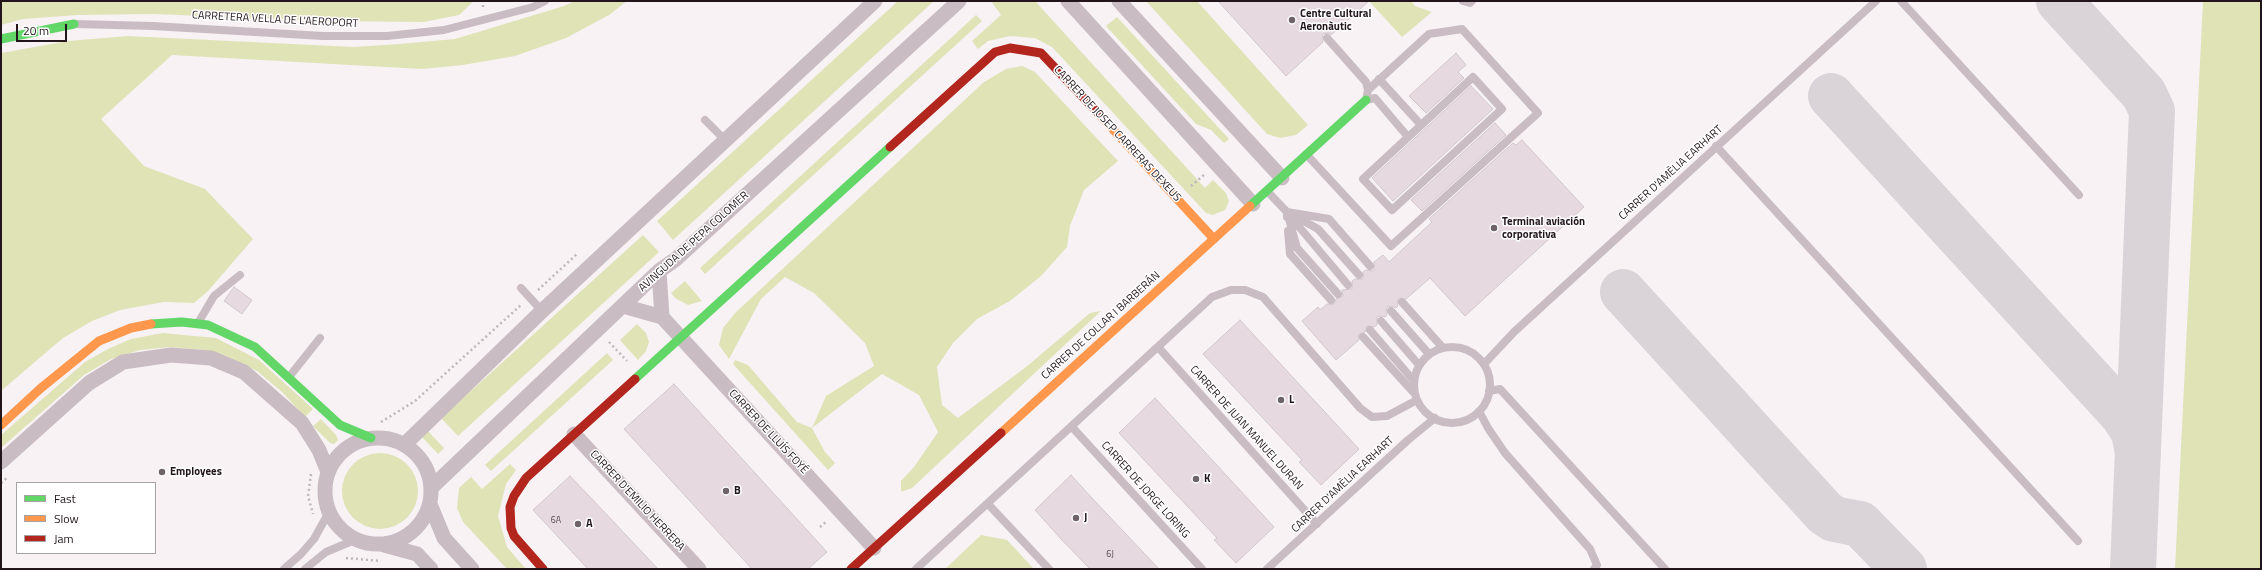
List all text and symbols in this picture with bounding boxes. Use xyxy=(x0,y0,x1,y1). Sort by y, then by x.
place label: Centre Cultural Aeronàutic xyxy=(1300,7,1371,33)
street label: CARRETERA VELLA DE L'AEROPORT xyxy=(192,9,358,31)
marker: Centre Cultural Aeronàutic xyxy=(1287,15,1297,25)
scale bar xyxy=(18,16,69,42)
text: 20 m xyxy=(23,21,49,40)
street label: CARRER DE JOSEP CARRERAS DEXEUS xyxy=(1051,63,1183,205)
street label: CARRER D'AMÈLIA EARHART xyxy=(1616,123,1726,223)
street label: AVINGUDA DE PEPA COLOMER xyxy=(636,189,752,295)
place label: Terminal aviación corporativa xyxy=(1502,215,1585,241)
marker: Terminal aviación corporativa xyxy=(1489,223,1499,233)
street label: CARRER DE COLLAR I BARBERÁN xyxy=(1039,269,1163,383)
street label: CARRER DE JUAN MANUEL DURAN xyxy=(1187,363,1305,493)
street label: CARRER DE LLUÍS FOYÉ xyxy=(726,387,810,477)
place label: L xyxy=(1289,393,1294,407)
marker: L xyxy=(1276,395,1286,405)
street label: CARRER D'AMÈLIA EARHART xyxy=(1289,434,1397,536)
street label: CARRER DE JORGE LORING xyxy=(1098,439,1192,541)
street label: CARRER D'EMILIO HERRERA xyxy=(587,448,687,554)
place label: Employees xyxy=(170,465,222,479)
marker: Employees xyxy=(157,467,167,477)
place label: K xyxy=(1204,472,1211,486)
marker: K xyxy=(1191,474,1201,484)
legend xyxy=(16,482,156,554)
place label: B xyxy=(734,484,741,498)
marker: B xyxy=(721,486,731,496)
text: Fast xyxy=(54,489,76,508)
text: Slow xyxy=(54,509,79,528)
place label: J xyxy=(1084,511,1087,525)
marker: J xyxy=(1071,513,1081,523)
house number: 6A xyxy=(551,516,561,526)
place label: A xyxy=(586,517,593,531)
marker: A xyxy=(573,519,583,529)
text: Jam xyxy=(54,529,74,548)
house number: 6J xyxy=(1106,550,1114,560)

